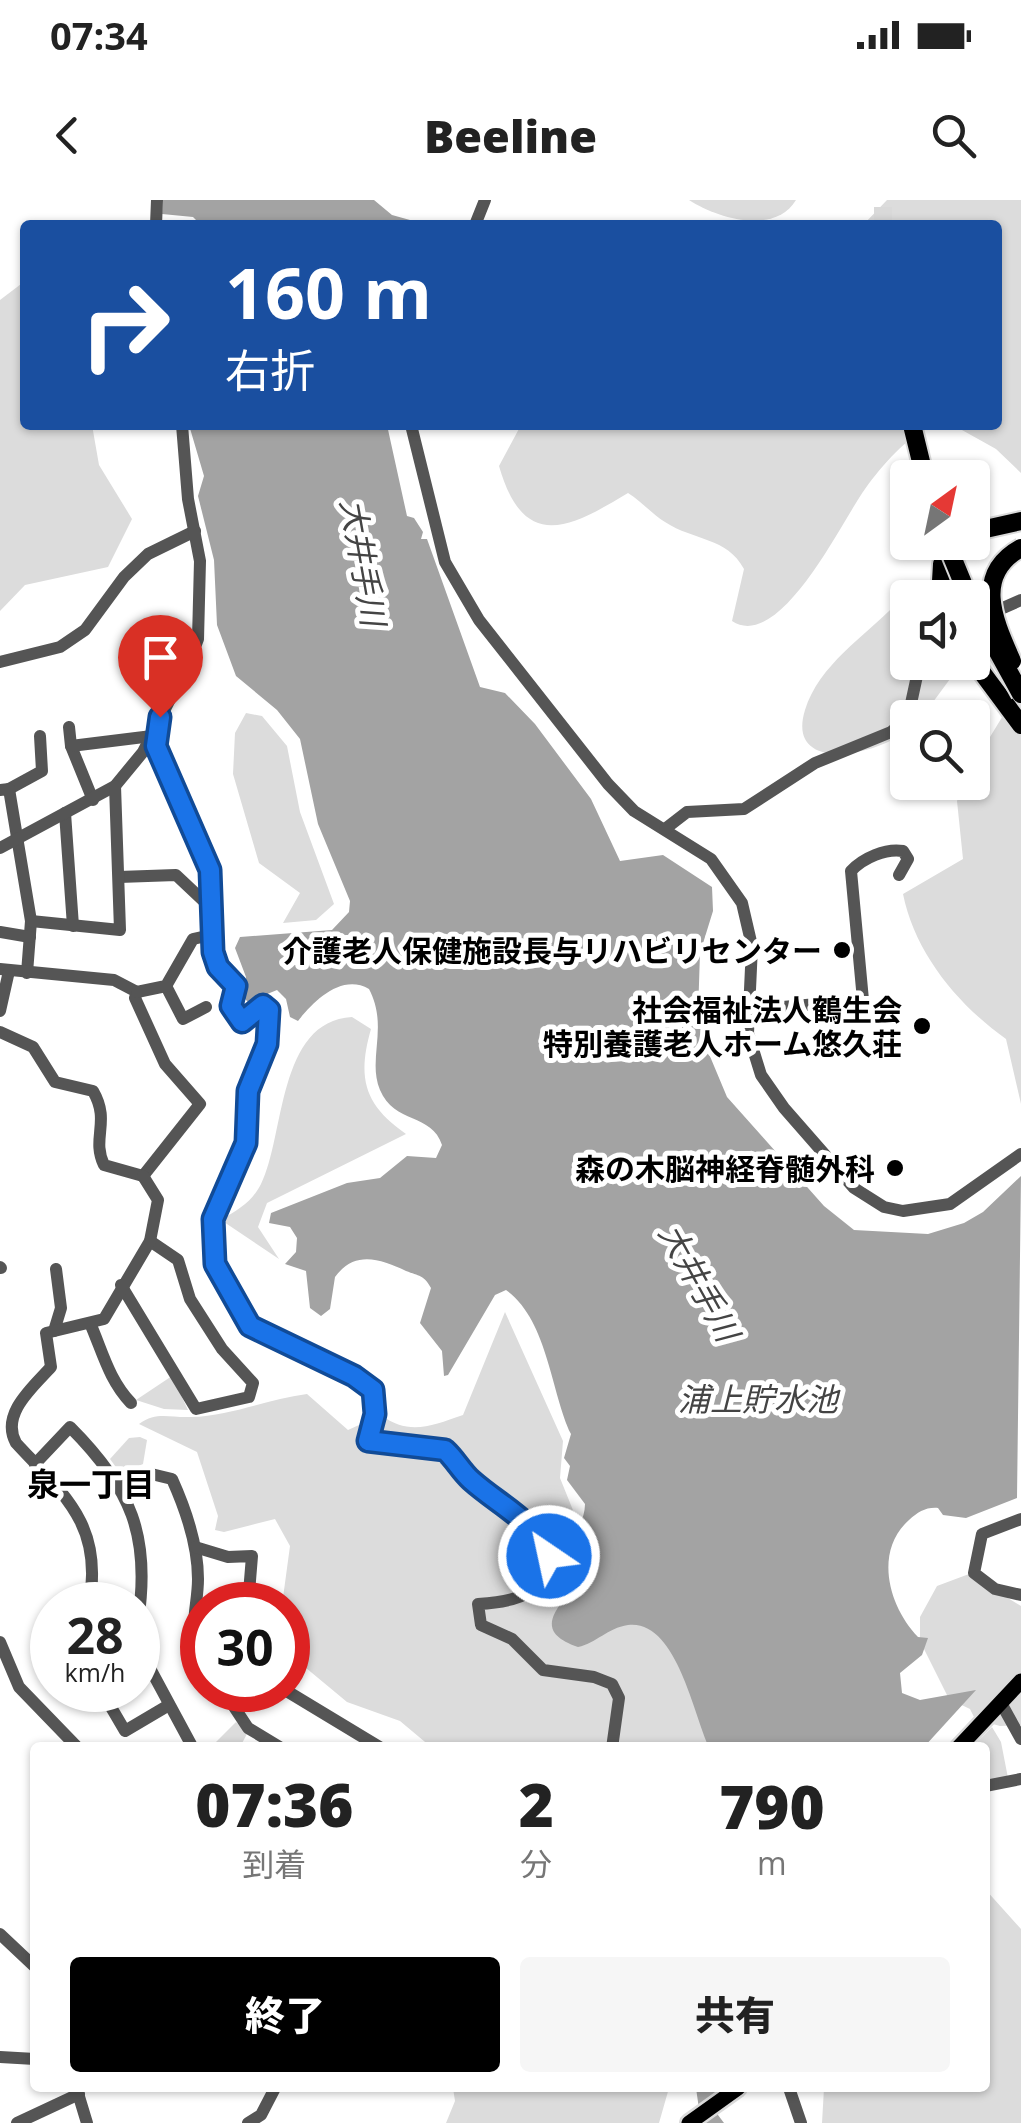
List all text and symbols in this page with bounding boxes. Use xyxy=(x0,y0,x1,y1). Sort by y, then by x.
text: 07:34 xyxy=(50,9,148,61)
text: Beeline xyxy=(424,105,597,166)
icon: back xyxy=(40,108,95,163)
icon: search xyxy=(926,108,981,163)
text: 160 m xyxy=(225,244,432,340)
icon: right xyxy=(60,260,190,390)
text: 右折 xyxy=(225,339,315,400)
north arrow xyxy=(890,460,990,560)
map controls xyxy=(890,460,990,800)
water label: 大井手川 xyxy=(332,495,397,632)
button: sound xyxy=(890,580,990,680)
pin xyxy=(118,615,203,718)
icon: arrive xyxy=(133,630,188,685)
button: search xyxy=(890,700,990,800)
place label: 介護老人保健施設長与リハビリセンター xyxy=(282,930,822,971)
marker: 介護老人保健施設長与リハビリセンター xyxy=(831,939,853,961)
place label: 社会福祉法人鶴生会 特別養護老人ホーム悠久荘 xyxy=(543,989,902,1064)
marker: 社会福祉法人鶴生会 特別養護老人ホーム悠久荘 xyxy=(911,1015,933,1037)
place label: 森の木脳神経脊髄外科 xyxy=(575,1148,875,1189)
marker: 森の木脳神経脊髄外科 xyxy=(884,1157,906,1179)
water label: 大井手川 xyxy=(650,1216,751,1351)
water label: 浦上貯水池 xyxy=(678,1377,841,1420)
district label: 泉一丁目 xyxy=(27,1462,155,1505)
position arrow xyxy=(497,1504,601,1608)
speed limit sign: 30 xyxy=(180,1582,310,1712)
text: 28 xyxy=(66,1601,124,1669)
text: km/h xyxy=(65,1655,125,1689)
text: 07:36 xyxy=(195,1763,353,1845)
text: 2 xyxy=(519,1763,554,1845)
text: 790 xyxy=(719,1765,825,1847)
text: m xyxy=(757,1841,787,1884)
text: 到着 xyxy=(242,1842,306,1885)
text: 分 xyxy=(520,1842,552,1885)
button: 終了 xyxy=(70,1957,500,2072)
button: 共有 xyxy=(520,1957,950,2072)

